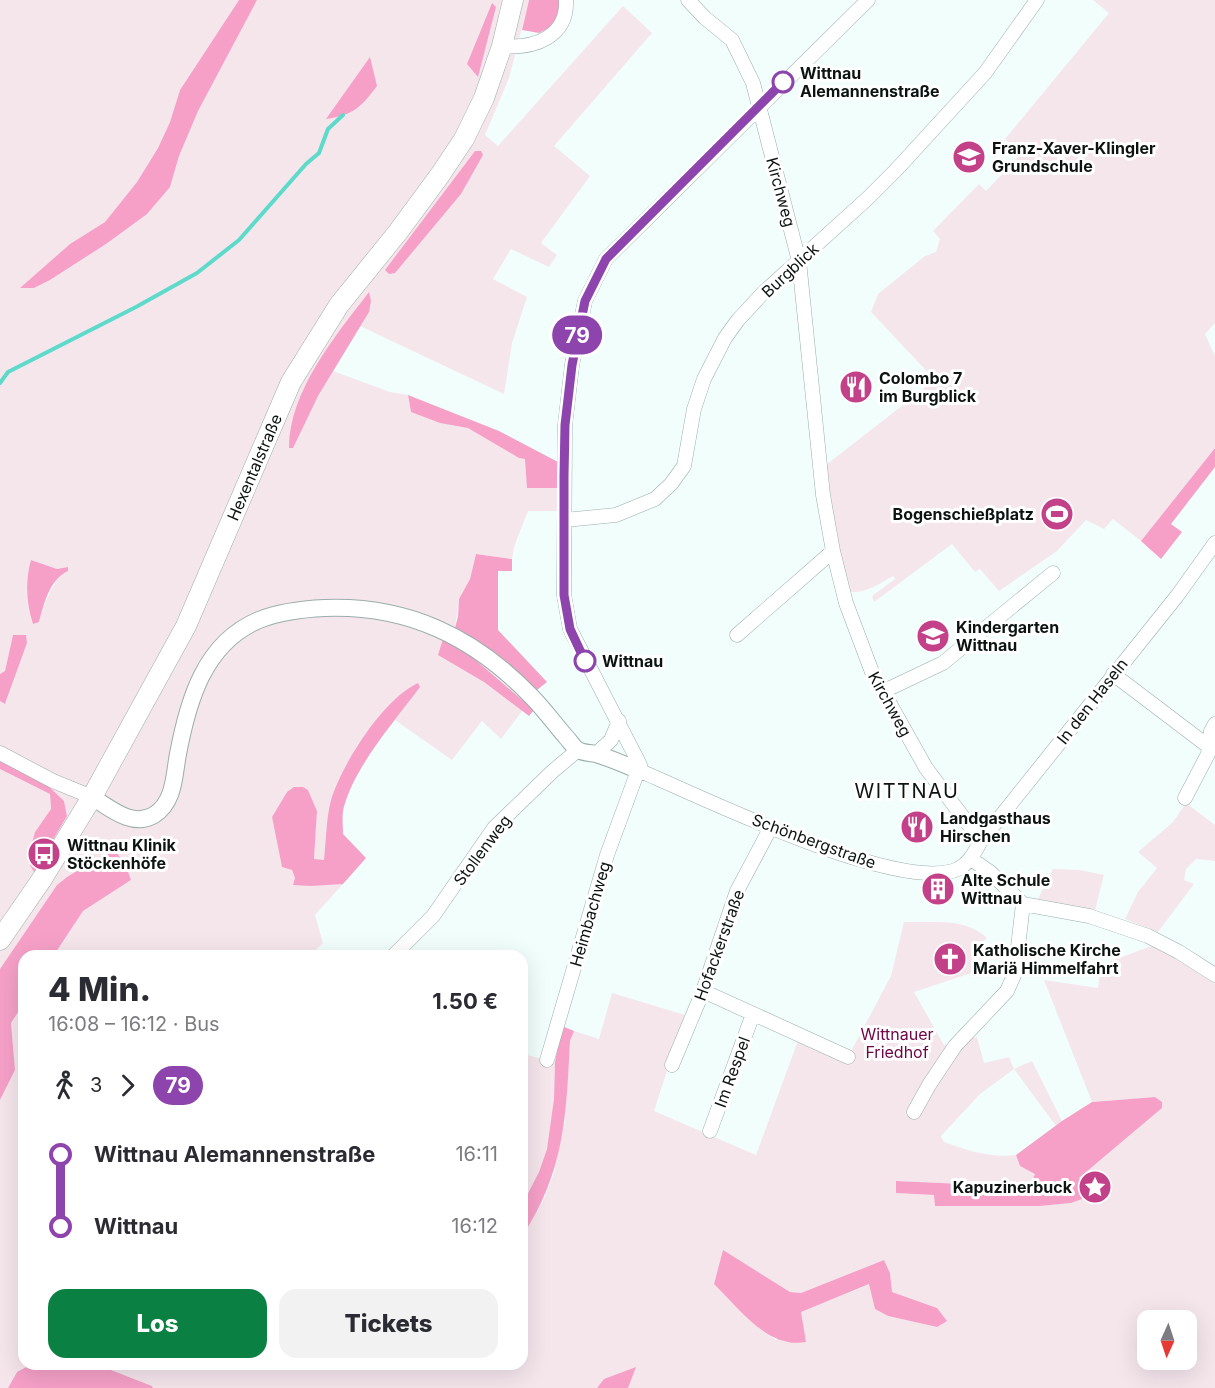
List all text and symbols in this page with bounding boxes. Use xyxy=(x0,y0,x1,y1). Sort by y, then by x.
place label: Wittnau Alemannenstraße xyxy=(800,63,940,101)
marker: Wittnau Alemannenstraße xyxy=(772,71,794,93)
place label: Franz-Xaver-Klingler Grundschule xyxy=(992,138,1156,176)
school or university icon: Franz-Xaver-Klingler Grundschule xyxy=(951,139,987,175)
street label: Kirchweg xyxy=(762,155,800,229)
street label: Burgblick xyxy=(757,238,823,302)
line badge: 79 xyxy=(550,316,604,354)
text: 79 xyxy=(564,323,590,348)
place label: Colombo 7 im Burgblick xyxy=(879,368,977,406)
restaurant icon: Colombo 7 im Burgblick xyxy=(838,369,874,405)
street label: Hexentalstraße xyxy=(223,411,286,524)
sports icon: Bogenschießplatz xyxy=(1039,496,1075,532)
place label: Bogenschießplatz xyxy=(893,504,1034,524)
place label: Kindergarten Wittnau xyxy=(956,617,1059,655)
school or university icon: Kindergarten Wittnau xyxy=(915,618,951,654)
marker: Wittnau xyxy=(574,650,596,672)
place label: Wittnau xyxy=(602,651,663,671)
street label: In den Haseln xyxy=(1052,654,1132,748)
street label: Kirchweg xyxy=(864,668,916,740)
district label: WITTNAU xyxy=(855,779,959,803)
place label: Landgasthaus Hirschen xyxy=(940,808,1051,846)
street label: Schönbergstraße xyxy=(749,809,879,873)
restaurant icon: Landgasthaus Hirschen xyxy=(899,809,935,845)
street label: Stollenweg xyxy=(449,811,515,889)
place label: Wittnau Klinik Stöckenhöfe xyxy=(67,835,177,873)
bus stop icon: Wittnau Klinik Stöckenhöfe xyxy=(26,836,62,872)
street label: Heimbachweg xyxy=(565,859,615,969)
place label: Alte Schule Wittnau xyxy=(961,870,1050,908)
building icon: Alte Schule Wittnau xyxy=(920,871,956,907)
street label: Hofackerstraße xyxy=(690,887,748,1003)
place label: Katholische Kirche Mariä Himmelfahrt xyxy=(973,940,1121,978)
church icon: Katholische Kirche Mariä Himmelfahrt xyxy=(932,941,968,977)
text: 4 Min. xyxy=(48,969,151,1009)
text: 1.50 € xyxy=(432,988,498,1014)
text: 16:08 – 16:12 · Bus xyxy=(48,1012,220,1036)
park label: Wittnauer Friedhof xyxy=(861,1024,933,1062)
street label: Im Respel xyxy=(710,1034,754,1110)
icon: walk xyxy=(48,1069,81,1102)
icon: forward xyxy=(111,1069,144,1102)
text: 3 xyxy=(90,1073,102,1097)
text: 79 xyxy=(165,1073,191,1098)
text: Wittnau Alemannenstraße xyxy=(94,1141,375,1167)
text: 16:11 xyxy=(455,1142,498,1166)
place icon: Kapuzinerbuck xyxy=(1077,1169,1113,1205)
place label: Kapuzinerbuck xyxy=(953,1177,1073,1197)
text: Wittnau xyxy=(94,1213,178,1239)
text: 16:12 xyxy=(451,1214,498,1238)
button: Los xyxy=(48,1289,267,1358)
button: Tickets xyxy=(279,1289,498,1358)
north arrow xyxy=(1137,1310,1197,1370)
map controls xyxy=(1137,1310,1197,1370)

